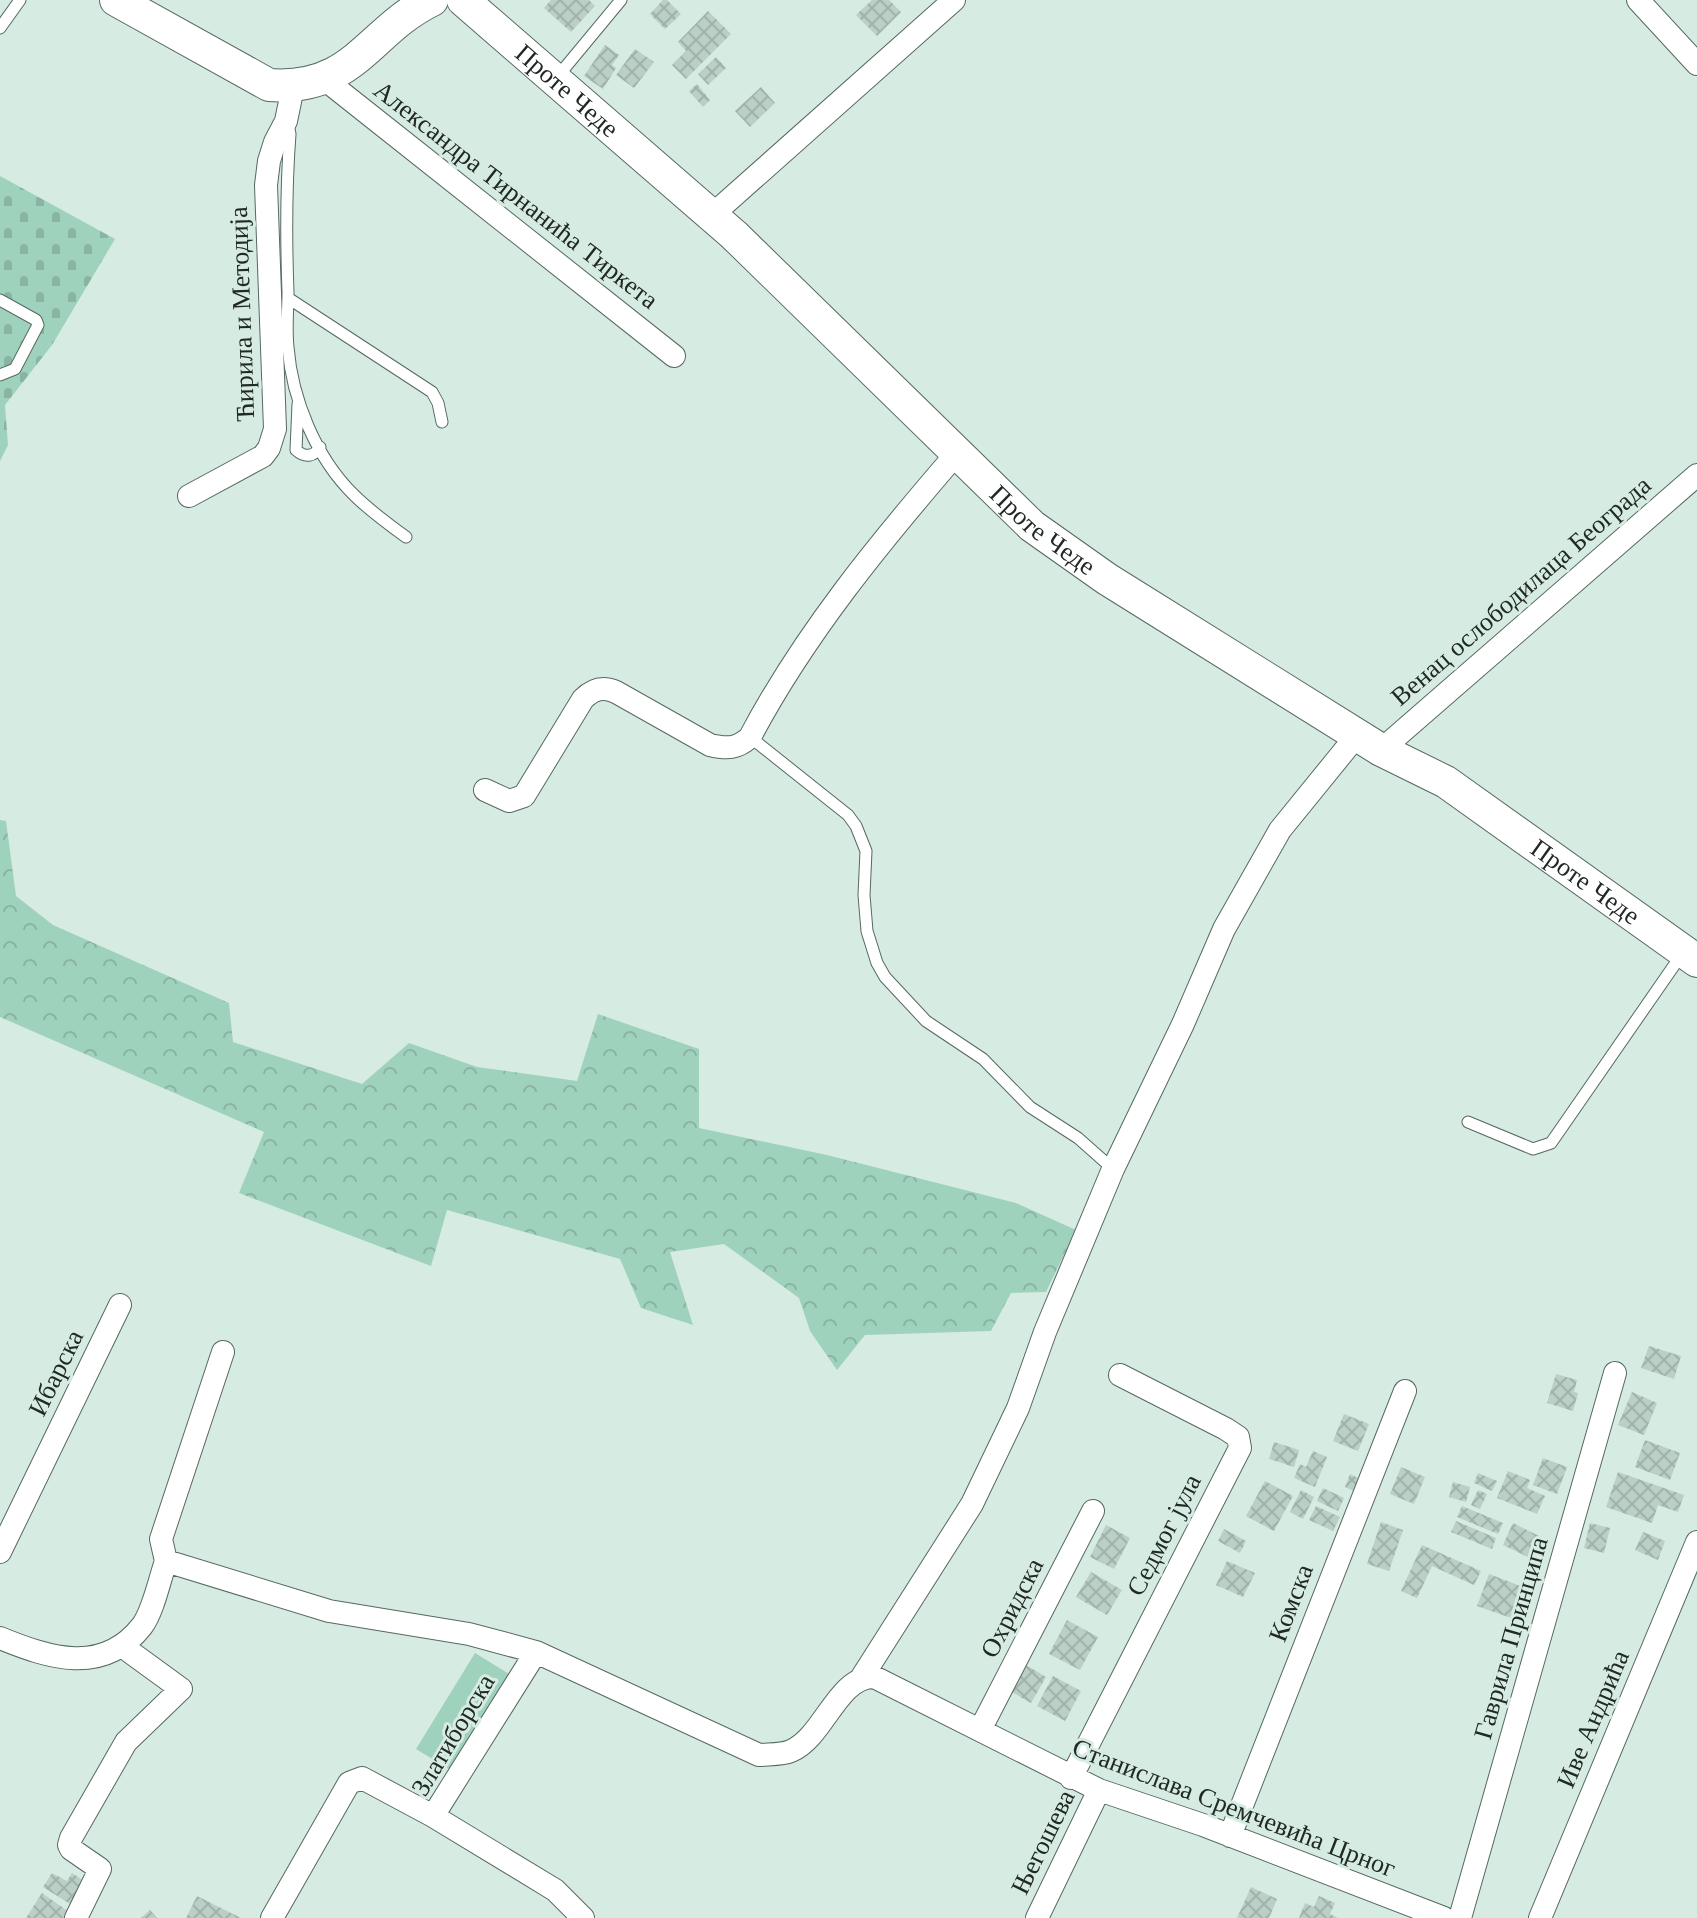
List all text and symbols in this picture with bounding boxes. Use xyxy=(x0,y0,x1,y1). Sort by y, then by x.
street label: Проте Чеде xyxy=(510,38,625,143)
street label: Александра Тирнанића Тиркета xyxy=(368,75,664,315)
street label: Ћирила и Методија xyxy=(224,206,260,422)
street label: Венац ослободилаца Београда xyxy=(1385,470,1657,712)
street label: Проте Чеде xyxy=(984,479,1101,581)
street label: Проте Чеде xyxy=(1526,833,1646,930)
street label: Ибарска xyxy=(23,1325,89,1421)
street label: Седмог јула xyxy=(1121,1469,1207,1601)
street label: Гаврила Принципа xyxy=(1468,1533,1554,1742)
street label: Охридска xyxy=(975,1553,1049,1662)
street label: Комска xyxy=(1263,1560,1319,1646)
street label: Иве Андрића xyxy=(1551,1646,1635,1792)
street label: Златиборска xyxy=(405,1669,501,1801)
street label: Станислава Сремчевића Црног xyxy=(1068,1733,1400,1883)
street label: Његошева xyxy=(1005,1785,1081,1899)

